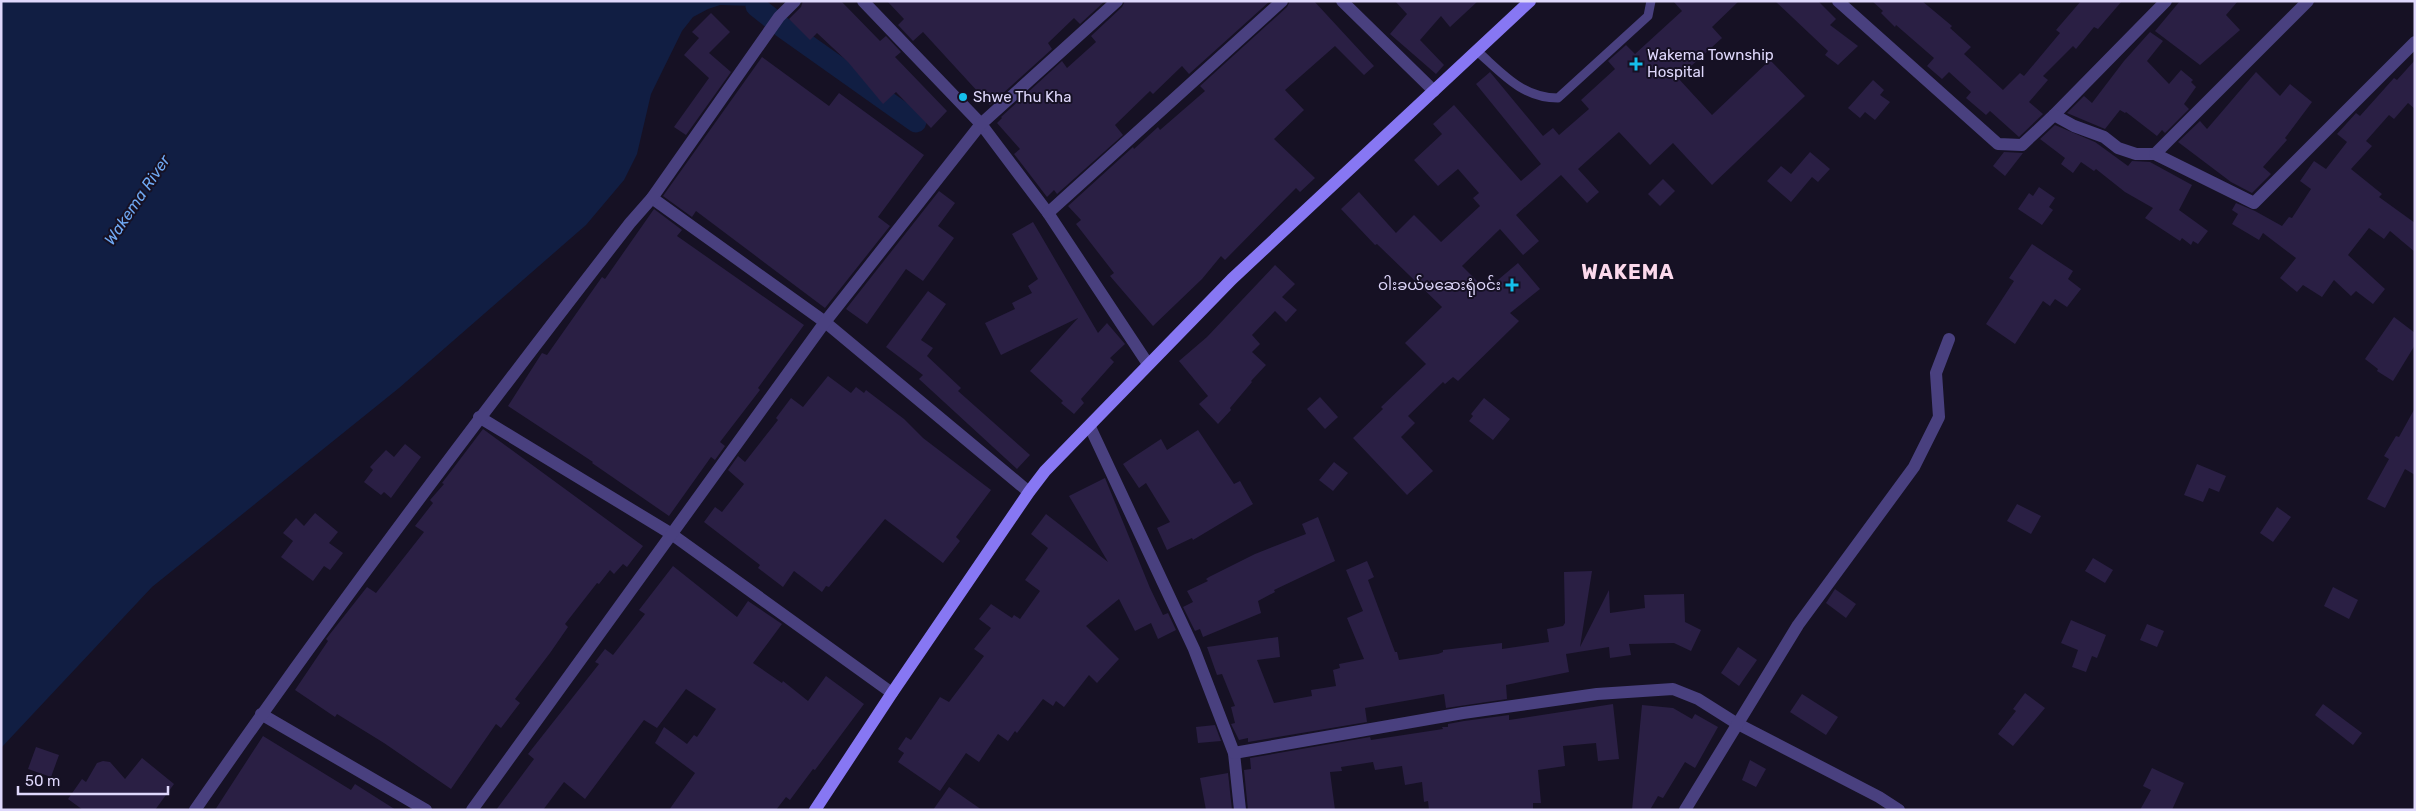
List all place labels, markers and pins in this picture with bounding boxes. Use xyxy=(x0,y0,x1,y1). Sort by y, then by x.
place label: Wakema Township Hospital xyxy=(1647,46,1774,81)
marker: Wakema Township Hospital xyxy=(1629,57,1643,71)
place label: Shwe Thu Kha xyxy=(973,88,1072,106)
marker: Shwe Thu Kha xyxy=(957,91,969,103)
place label: ဝါးခယ်မဆေးရုံဝင်း xyxy=(1378,275,1501,297)
marker: ဝါးခယ်မဆေးရုံဝင်း xyxy=(1505,278,1519,292)

